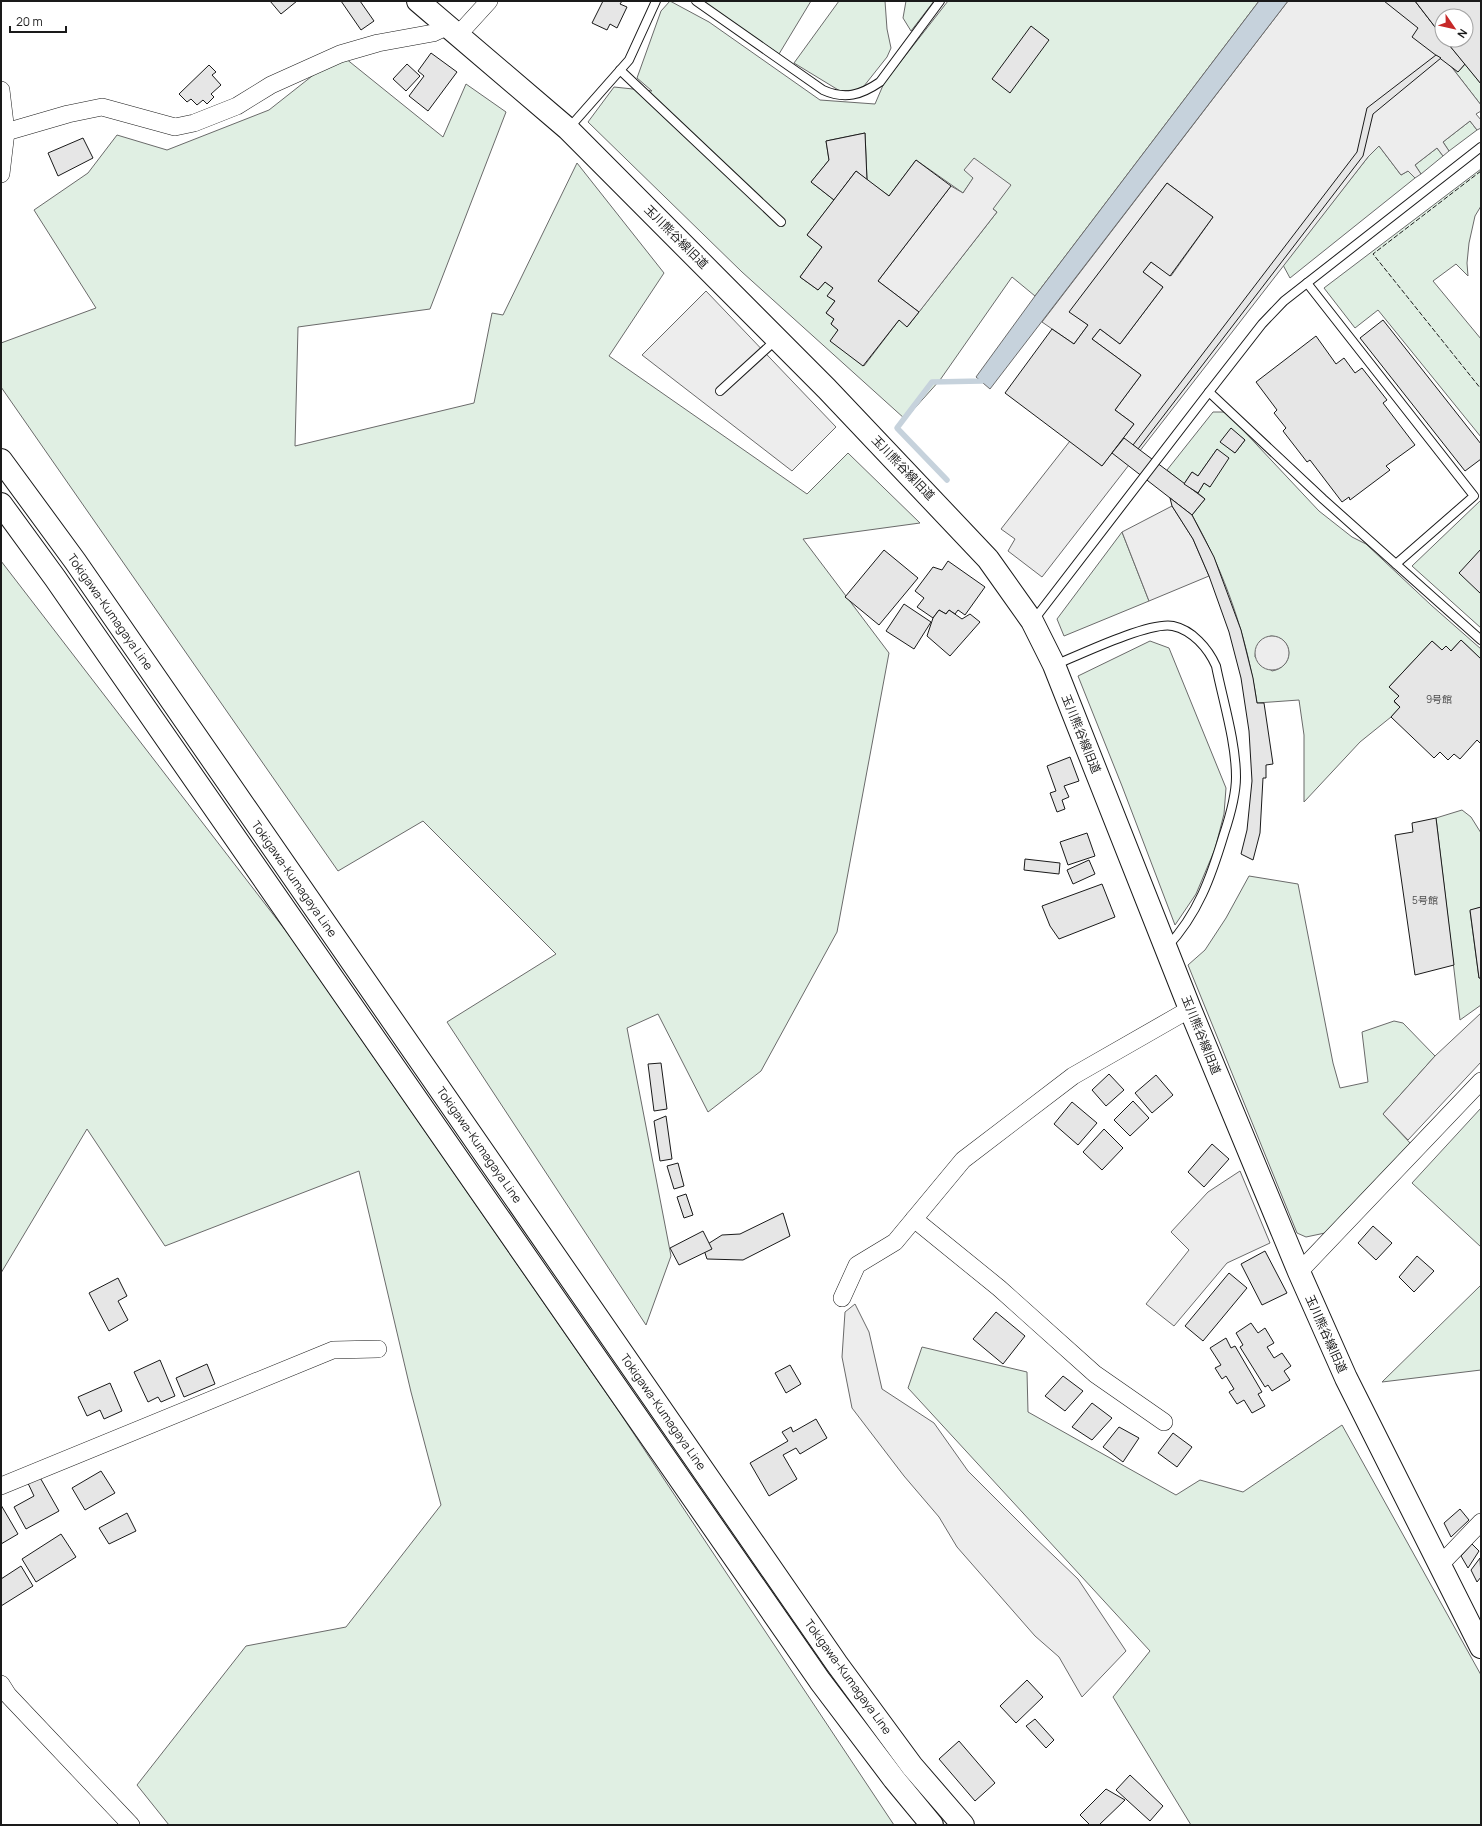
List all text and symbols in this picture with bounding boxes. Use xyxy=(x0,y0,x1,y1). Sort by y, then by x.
scale bar xyxy=(10,8,66,34)
north arrow xyxy=(1434,8,1474,48)
text: 20 m xyxy=(16,13,43,30)
text: N xyxy=(1454,26,1471,41)
street label: 玉川熊谷線旧道 xyxy=(641,201,712,272)
street label: 玉川熊谷線旧道 xyxy=(868,432,939,504)
street label: Tokigawa-Kumagaya Line xyxy=(64,550,157,673)
street label: 玉川熊谷線旧道 xyxy=(1058,692,1105,776)
house number: 9号館 xyxy=(1426,692,1452,706)
street label: Tokigawa-Kumagaya Line xyxy=(248,817,341,940)
house number: 5号館 xyxy=(1412,893,1438,907)
street label: 玉川熊谷線旧道 xyxy=(1178,993,1225,1077)
street label: Tokigawa-Kumagaya Line xyxy=(433,1083,526,1206)
street label: 玉川熊谷線旧道 xyxy=(1302,1292,1351,1376)
street label: Tokigawa-Kumagaya Line xyxy=(617,1350,710,1473)
street label: Tokigawa-Kumagaya Line xyxy=(801,1616,896,1738)

